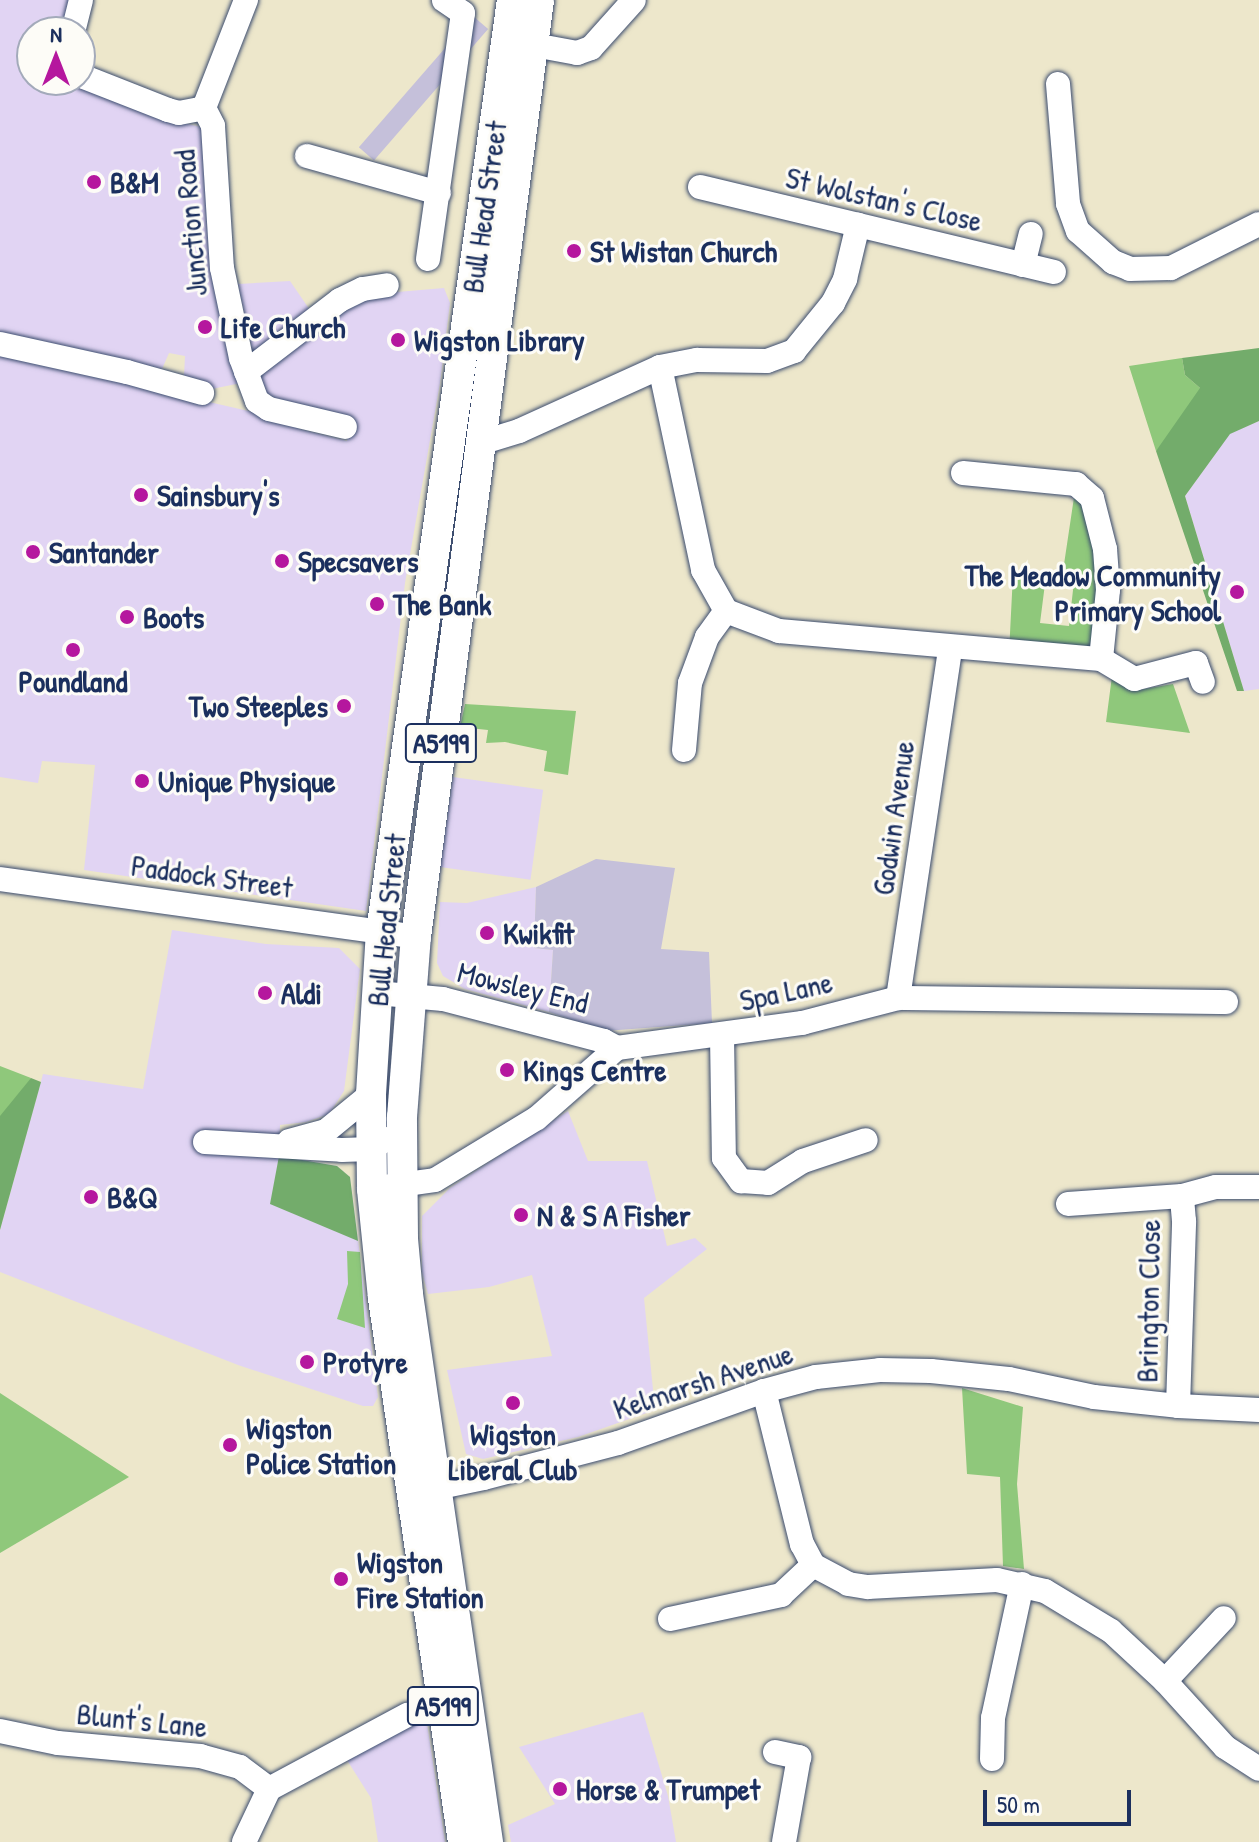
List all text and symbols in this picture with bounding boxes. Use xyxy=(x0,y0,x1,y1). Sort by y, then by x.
north arrow xyxy=(16,16,96,96)
text: N xyxy=(50,19,62,49)
street label: Bull Head Street xyxy=(454,119,514,295)
street label: Junction Road xyxy=(166,148,214,298)
street label: St Wolstan's Close xyxy=(782,159,986,239)
place label: B&M xyxy=(110,164,159,200)
marker: B&M xyxy=(85,173,103,191)
place label: St Wistan Church xyxy=(590,233,777,269)
marker: St Wistan Church xyxy=(565,242,583,260)
place label: Life Church xyxy=(221,309,345,345)
marker: Life Church xyxy=(196,318,214,336)
place label: Wigston Library xyxy=(414,322,585,358)
marker: Wigston Library xyxy=(389,331,407,349)
place label: Sainsbury's xyxy=(157,477,279,513)
marker: Sainsbury's xyxy=(132,486,150,504)
place label: Santander xyxy=(49,534,159,570)
marker: Santander xyxy=(24,543,42,561)
place label: Specsavers xyxy=(298,543,419,579)
marker: Specsavers xyxy=(273,552,291,570)
place label: The Meadow Community Primary School xyxy=(965,557,1221,628)
marker: The Meadow Community Primary School xyxy=(1228,583,1246,601)
place label: The Bank xyxy=(393,586,491,622)
marker: The Bank xyxy=(368,595,386,613)
place label: Boots xyxy=(143,599,204,635)
marker: Boots xyxy=(118,608,136,626)
marker: Poundland xyxy=(64,641,82,659)
place label: Poundland xyxy=(19,663,127,699)
place label: Two Steeples xyxy=(189,688,328,724)
marker: Two Steeples xyxy=(335,697,353,715)
road number: A5199 xyxy=(403,719,479,767)
street label: Godwin Avenue xyxy=(864,739,922,897)
place label: Unique Physique xyxy=(158,763,335,799)
marker: Unique Physique xyxy=(133,772,151,790)
street label: Bull Head Street xyxy=(359,832,413,1008)
street label: Paddock Street xyxy=(129,847,295,905)
place label: Kwikfit xyxy=(503,915,574,951)
marker: Kwikfit xyxy=(478,924,496,942)
street label: Mowsley End xyxy=(454,953,592,1021)
street label: Spa Lane xyxy=(736,964,836,1018)
place label: Aldi xyxy=(281,975,322,1011)
marker: Aldi xyxy=(256,984,274,1002)
place label: Kings Centre xyxy=(523,1052,667,1088)
marker: Kings Centre xyxy=(498,1061,516,1079)
place label: B&Q xyxy=(107,1179,158,1215)
marker: B&Q xyxy=(82,1188,100,1206)
place label: N & S A Fisher xyxy=(537,1197,690,1233)
marker: N & S A Fisher xyxy=(512,1206,530,1224)
street label: Brington Close xyxy=(1129,1219,1167,1383)
street label: Kelmarsh Avenue xyxy=(609,1335,797,1427)
place label: Protyre xyxy=(323,1344,408,1380)
marker: Protyre xyxy=(298,1353,316,1371)
marker: Wigston Liberal Club xyxy=(504,1394,522,1412)
place label: Wigston Police Station xyxy=(246,1410,396,1480)
place label: Wigston Liberal Club xyxy=(448,1416,578,1486)
marker: Wigston Police Station xyxy=(221,1436,239,1454)
place label: Wigston Fire Station xyxy=(357,1544,484,1614)
marker: Wigston Fire Station xyxy=(332,1570,350,1588)
road number: A5199 xyxy=(405,1682,481,1730)
street label: Blunt's Lane xyxy=(75,1695,209,1745)
place label: Horse & Trumpet xyxy=(576,1771,760,1807)
scale bar xyxy=(987,1774,1135,1824)
marker: Horse & Trumpet xyxy=(551,1780,569,1798)
text: 50 m xyxy=(997,1788,1040,1820)

